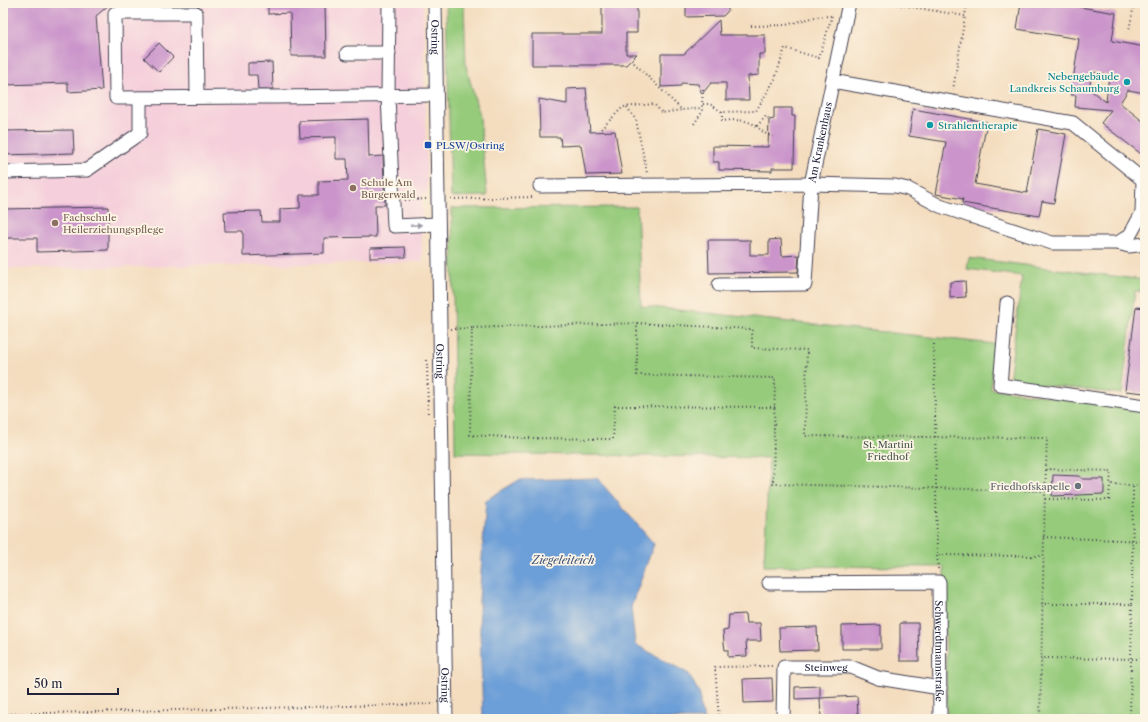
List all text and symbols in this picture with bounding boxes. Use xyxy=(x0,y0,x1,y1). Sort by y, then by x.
street label: Ostring xyxy=(428,19,442,55)
place label: Nebengebäude Landkreis Schaumburg xyxy=(1009,70,1120,95)
marker: Nebengebäude Landkreis Schaumburg xyxy=(1122,77,1132,87)
street label: Am Krankenhaus xyxy=(805,101,835,185)
place label: Strahlentherapie xyxy=(938,119,1018,132)
marker: Strahlentherapie xyxy=(925,120,935,130)
place label: PLSW/Ostring xyxy=(436,139,505,152)
marker: PLSW/Ostring xyxy=(423,140,433,150)
place label: Schule Am Bürgerwald xyxy=(361,176,416,201)
marker: Schule Am Bürgerwald xyxy=(348,183,358,193)
place label: Fachschule Heilerziehungspflege xyxy=(63,211,164,236)
marker: Fachschule Heilerziehungspflege xyxy=(50,218,60,228)
one-way arrow xyxy=(410,222,422,229)
street label: Ostring xyxy=(433,343,447,379)
park label: St. Martini Friedhof xyxy=(863,438,913,463)
place label: Friedhofskapelle xyxy=(990,480,1070,493)
marker: Friedhofskapelle xyxy=(1073,481,1083,491)
water label: Ziegeleiteich xyxy=(531,553,594,567)
street label: Schwerdtmannstraße xyxy=(932,600,946,702)
street label: Steinweg xyxy=(804,661,848,674)
street label: Ostring xyxy=(438,667,452,703)
scale bar xyxy=(28,670,118,696)
text: 50 m xyxy=(34,676,63,691)

